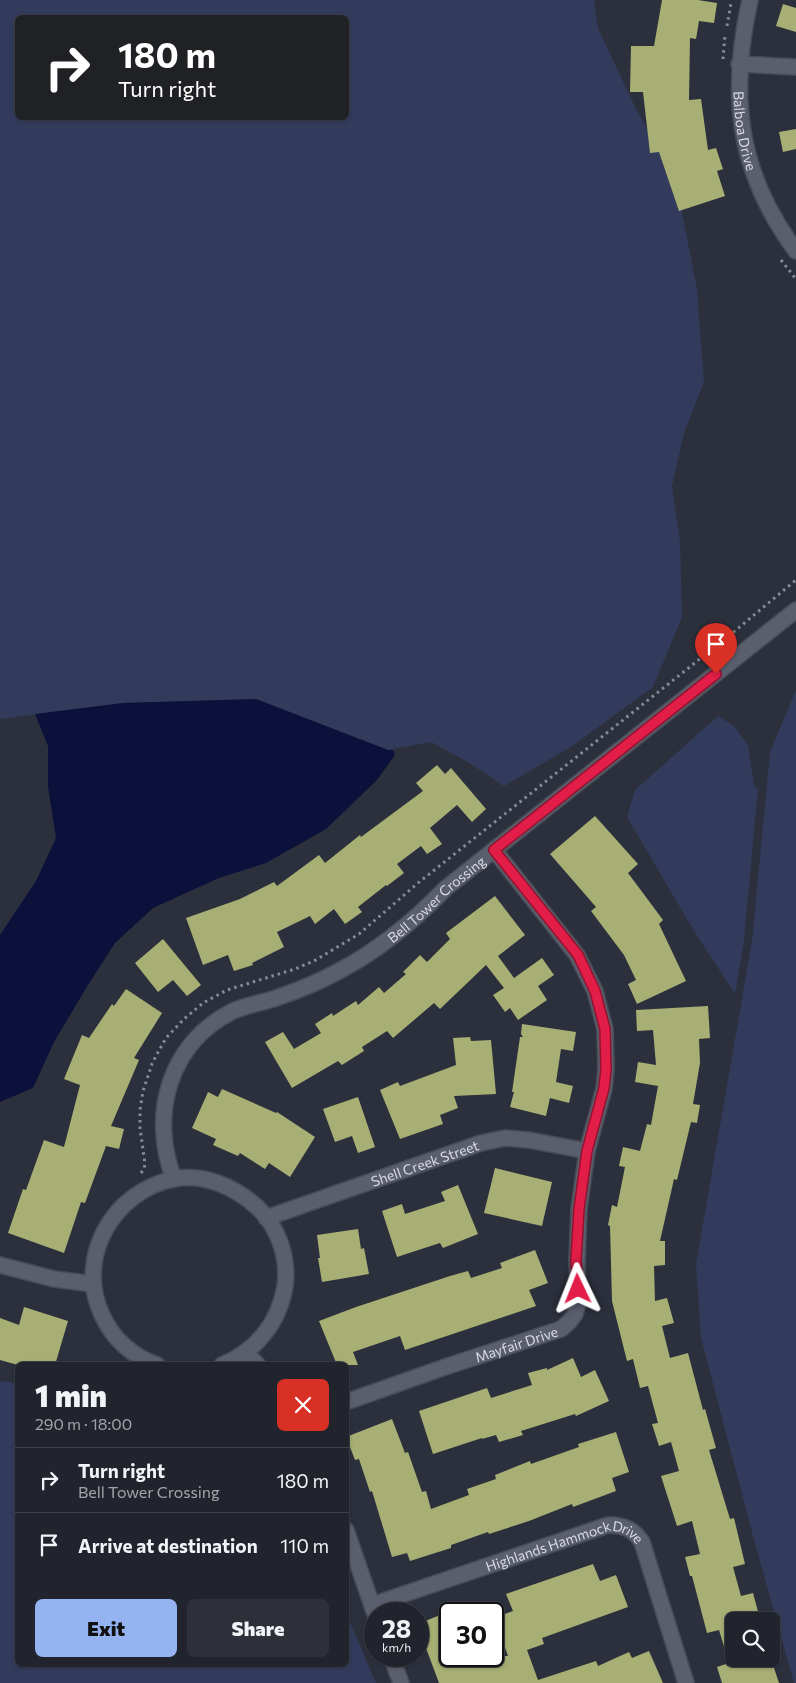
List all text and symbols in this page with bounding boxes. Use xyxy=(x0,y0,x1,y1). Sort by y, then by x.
text: 180 m xyxy=(118,32,216,75)
icon: right xyxy=(35,35,100,100)
text: Turn right xyxy=(118,75,216,102)
street label: Balboa Drive xyxy=(731,91,761,173)
pin xyxy=(695,623,737,674)
icon: arrive xyxy=(702,630,730,658)
street label: Bell Tower Crossing xyxy=(384,852,489,946)
street label: Shell Creek Street xyxy=(368,1136,481,1189)
position arrow xyxy=(551,1262,603,1314)
street label: Mayfair Drive xyxy=(473,1322,560,1365)
text: 1 min xyxy=(35,1376,107,1413)
button: close xyxy=(277,1379,329,1431)
text: 290 m · 18:00 xyxy=(35,1414,132,1433)
text: Turn right xyxy=(78,1459,165,1482)
icon: right xyxy=(35,1466,63,1494)
text: 180 m xyxy=(277,1469,329,1492)
text: Bell Tower Crossing xyxy=(78,1482,220,1501)
street label: Highlands Hammock Drive xyxy=(483,1516,648,1574)
icon: arrive xyxy=(35,1531,63,1559)
text: Arrive at destination xyxy=(78,1534,258,1557)
text: 110 m xyxy=(280,1534,329,1557)
button: Exit xyxy=(35,1599,177,1657)
button: Share xyxy=(187,1599,329,1657)
speed limit sign: 30 xyxy=(439,1602,504,1667)
map controls xyxy=(725,1612,780,1667)
button: search xyxy=(725,1612,780,1667)
text: 28 xyxy=(382,1613,411,1643)
text: km/h xyxy=(382,1640,411,1654)

